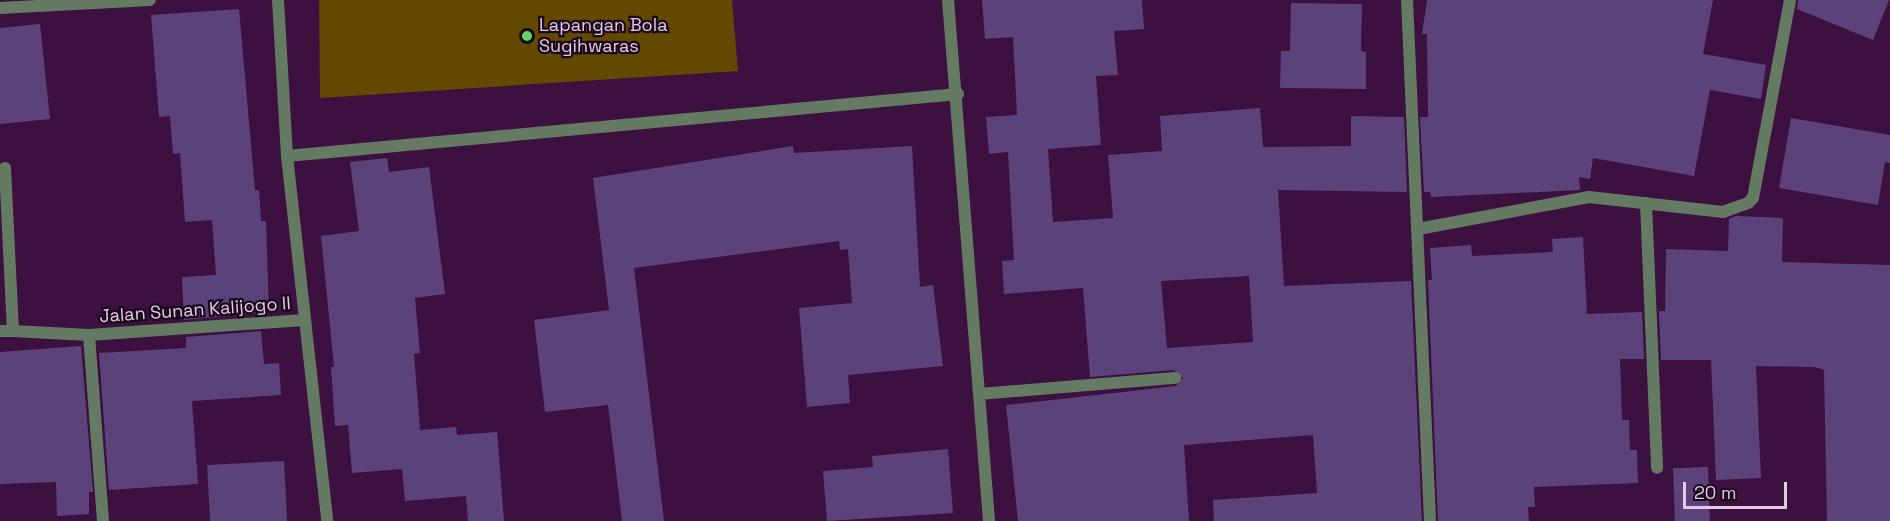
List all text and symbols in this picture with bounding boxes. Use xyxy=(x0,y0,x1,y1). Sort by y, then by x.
place label: Lapangan Bola Sugihwaras xyxy=(539,15,668,57)
marker: Lapangan Bola Sugihwaras xyxy=(520,29,534,43)
street label: Jalan Sunan Kalijogo II xyxy=(99,293,291,327)
scale bar xyxy=(1686,470,1790,508)
text: 20 m xyxy=(1694,481,1737,504)

